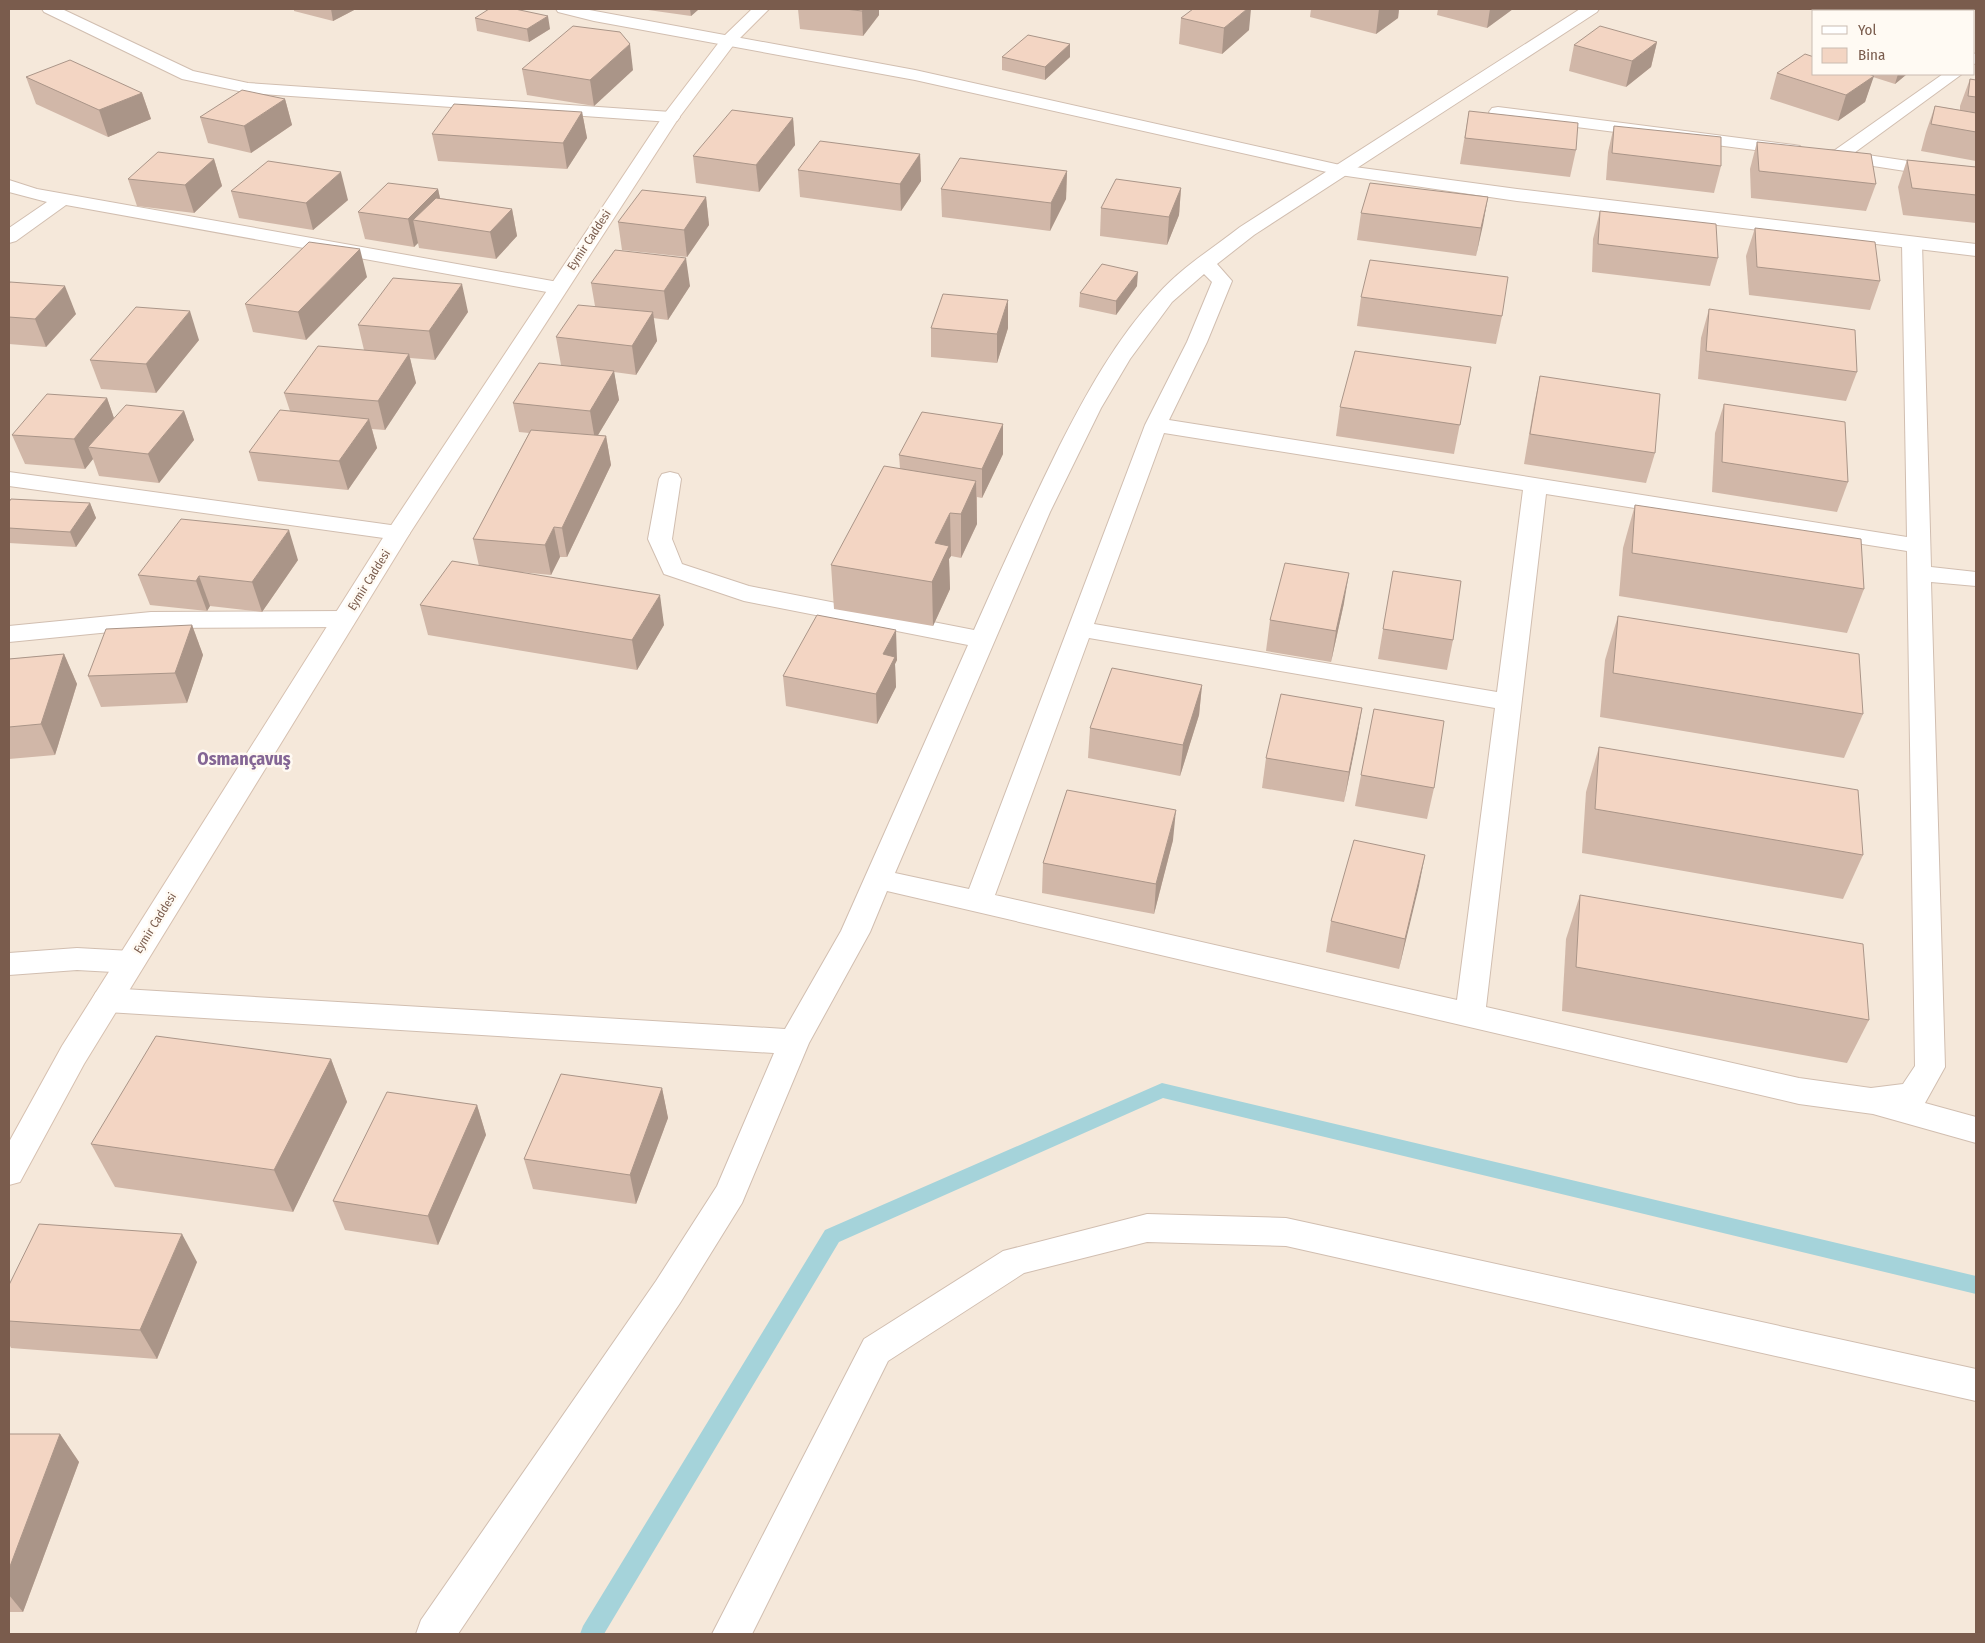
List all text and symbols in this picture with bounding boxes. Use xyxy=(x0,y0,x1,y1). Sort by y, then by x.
legend xyxy=(1812,10,1975,75)
text: Yol xyxy=(1858,21,1876,39)
text: Bina xyxy=(1858,46,1885,64)
street label: Eymir Caddesi xyxy=(564,207,614,273)
street label: Eymir Caddesi xyxy=(345,547,393,613)
district label: Osmançavuş xyxy=(197,748,291,770)
street label: Eymir Caddesi xyxy=(131,890,179,956)

